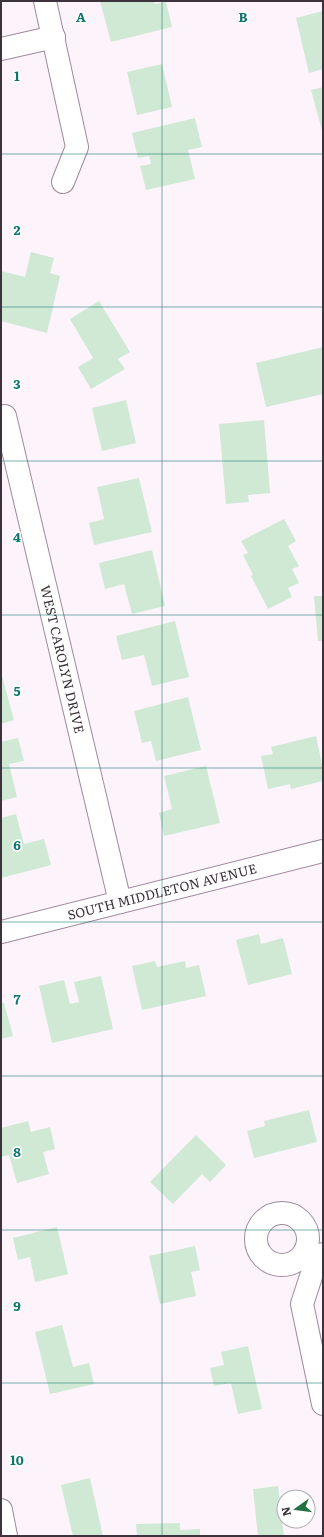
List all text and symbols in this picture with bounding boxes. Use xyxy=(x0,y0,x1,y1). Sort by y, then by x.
text: A xyxy=(76,7,86,26)
text: B xyxy=(239,7,248,26)
text: 1 xyxy=(14,66,20,85)
text: 2 xyxy=(14,220,21,239)
text: 3 xyxy=(13,374,21,393)
text: 4 xyxy=(13,527,21,546)
street label: WEST CAROLYN DRIVE xyxy=(36,583,90,735)
text: 5 xyxy=(13,681,21,700)
text: 6 xyxy=(13,835,21,854)
street label: SOUTH MIDDLETON AVENUE xyxy=(65,858,258,924)
text: 7 xyxy=(13,989,21,1008)
text: 8 xyxy=(13,1142,21,1161)
text: 9 xyxy=(13,1296,21,1315)
text: 10 xyxy=(10,1450,24,1469)
north arrow xyxy=(276,1489,316,1529)
text: N xyxy=(276,1505,294,1518)

